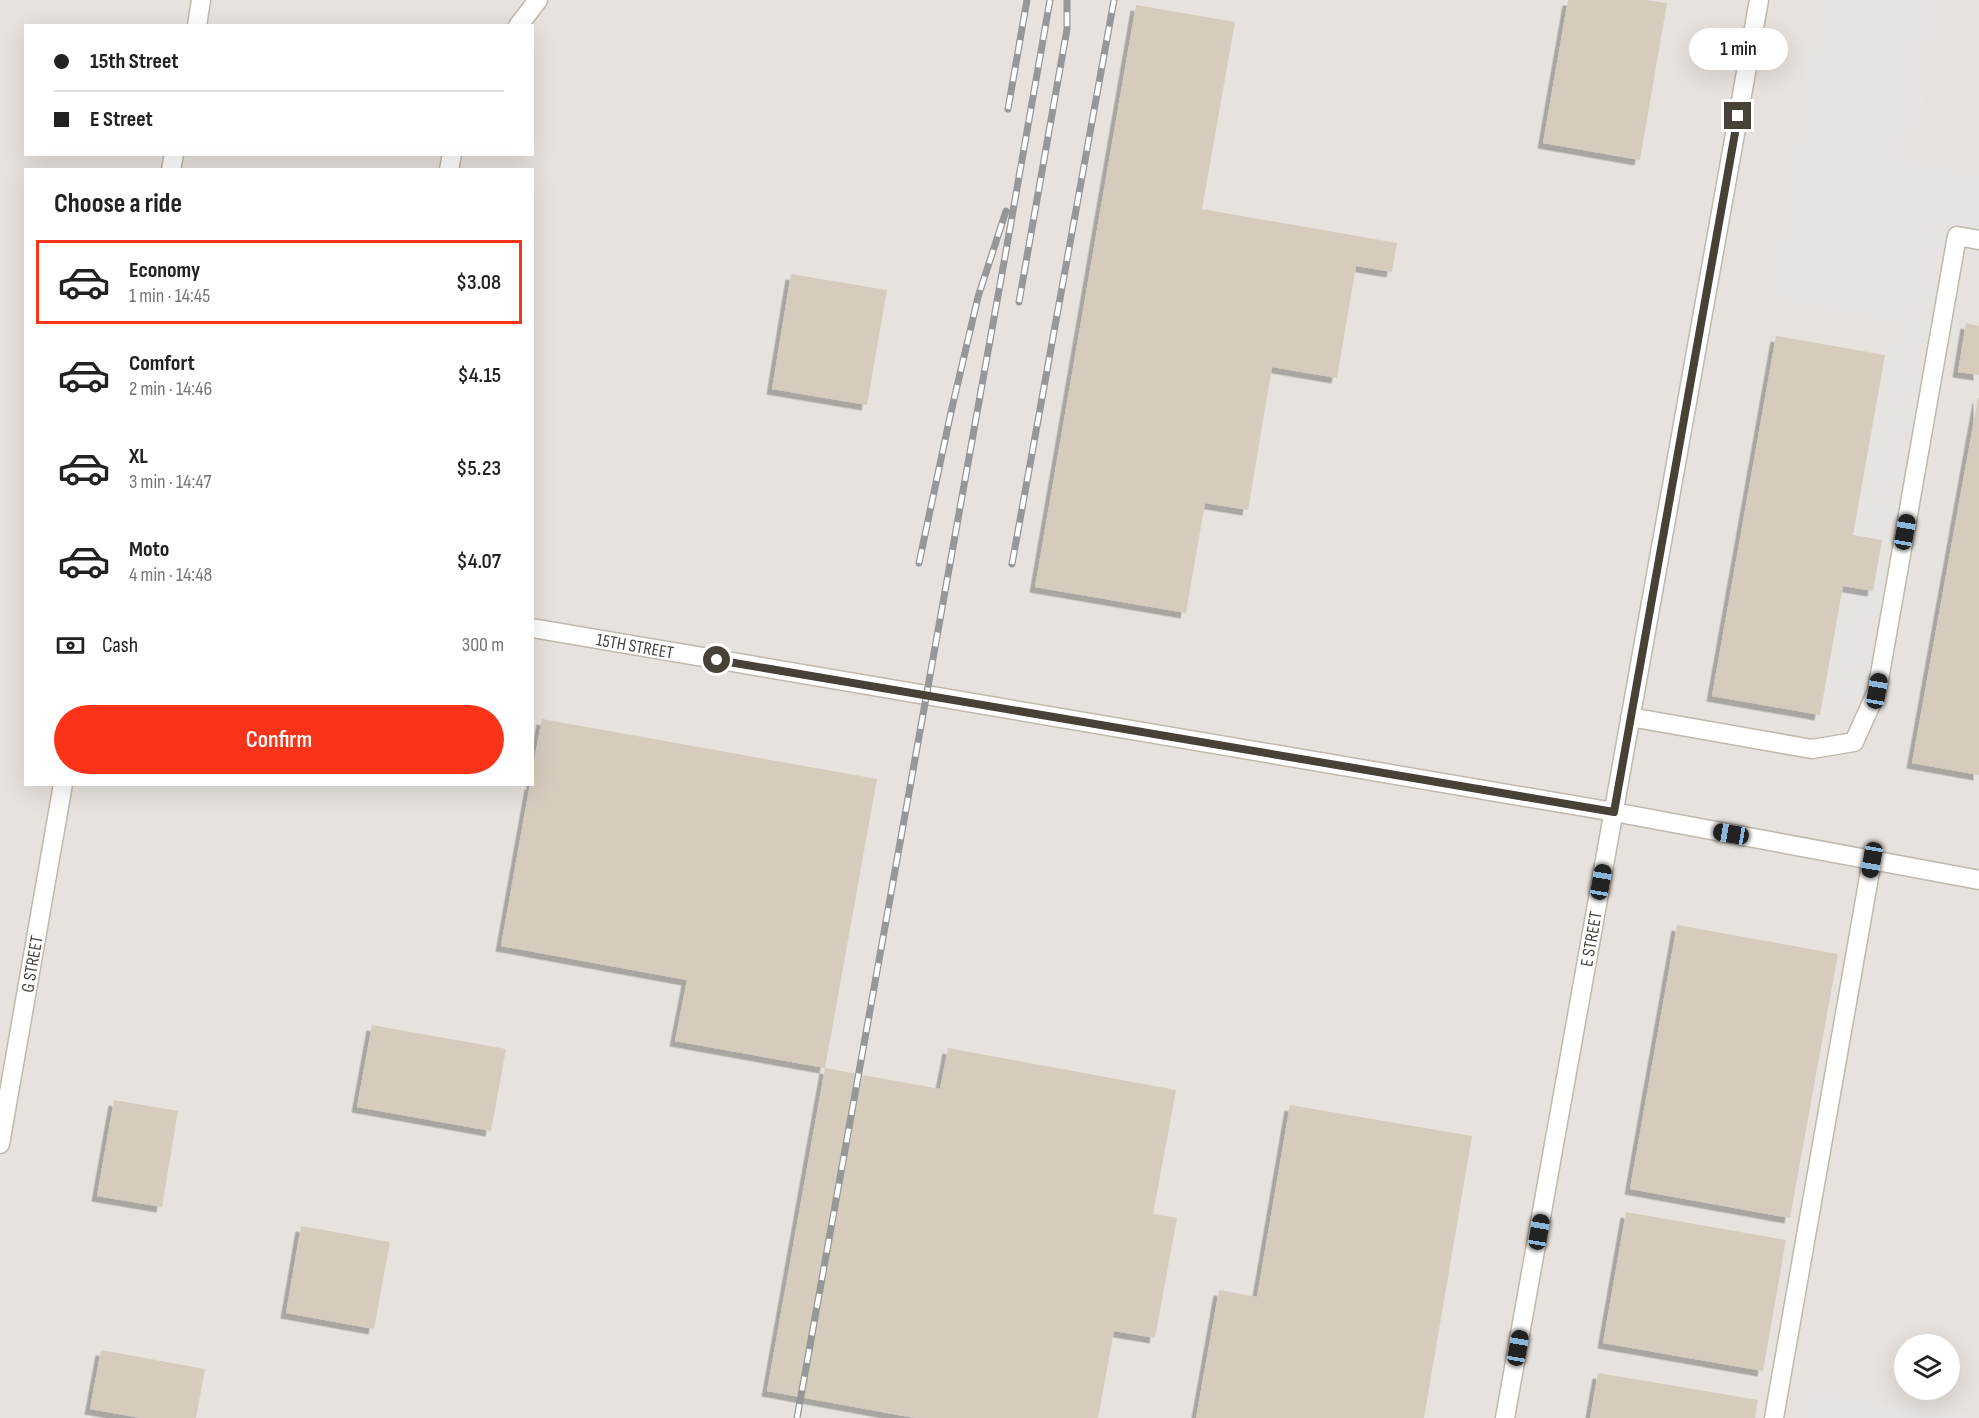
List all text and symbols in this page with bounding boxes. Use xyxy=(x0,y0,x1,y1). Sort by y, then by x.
callout: 1 min xyxy=(1688,29,1788,71)
text: 1 min xyxy=(1720,37,1757,61)
text: 15th Street xyxy=(90,48,179,75)
route end xyxy=(1724,102,1751,129)
text: E Street xyxy=(90,106,153,133)
text: Choose a ride xyxy=(54,188,182,220)
icon: car xyxy=(57,255,111,309)
text: Economy xyxy=(129,257,200,284)
text: $3.08 xyxy=(456,269,501,296)
text: 1 min · 14:45 xyxy=(129,284,210,308)
icon: car xyxy=(57,348,111,402)
text: Comfort xyxy=(129,350,195,377)
text: $4.15 xyxy=(458,362,501,389)
text: 2 min · 14:46 xyxy=(129,377,212,401)
icon: car xyxy=(57,441,111,495)
text: XL xyxy=(129,443,148,470)
text: $5.23 xyxy=(456,455,501,482)
text: 3 min · 14:47 xyxy=(129,470,211,494)
car xyxy=(1893,513,1917,551)
icon: car xyxy=(57,534,111,588)
text: Moto xyxy=(129,536,169,563)
text: $4.07 xyxy=(457,548,501,575)
text: 4 min · 14:48 xyxy=(129,563,212,587)
icon: cash xyxy=(54,629,87,662)
street label: 15TH STREET xyxy=(595,629,675,664)
text: Cash xyxy=(102,632,138,659)
text: 300 m xyxy=(462,633,504,657)
route start xyxy=(703,646,730,673)
car xyxy=(1865,672,1889,710)
button: Confirm xyxy=(54,705,504,774)
car xyxy=(1712,822,1750,846)
car xyxy=(1860,841,1884,879)
car xyxy=(1589,863,1613,901)
street label: E STREET xyxy=(1576,910,1607,968)
street label: G STREET xyxy=(17,934,48,994)
car xyxy=(1527,1213,1551,1251)
car xyxy=(1506,1329,1530,1367)
map controls xyxy=(1894,1334,1960,1400)
button: layers xyxy=(1894,1334,1960,1400)

